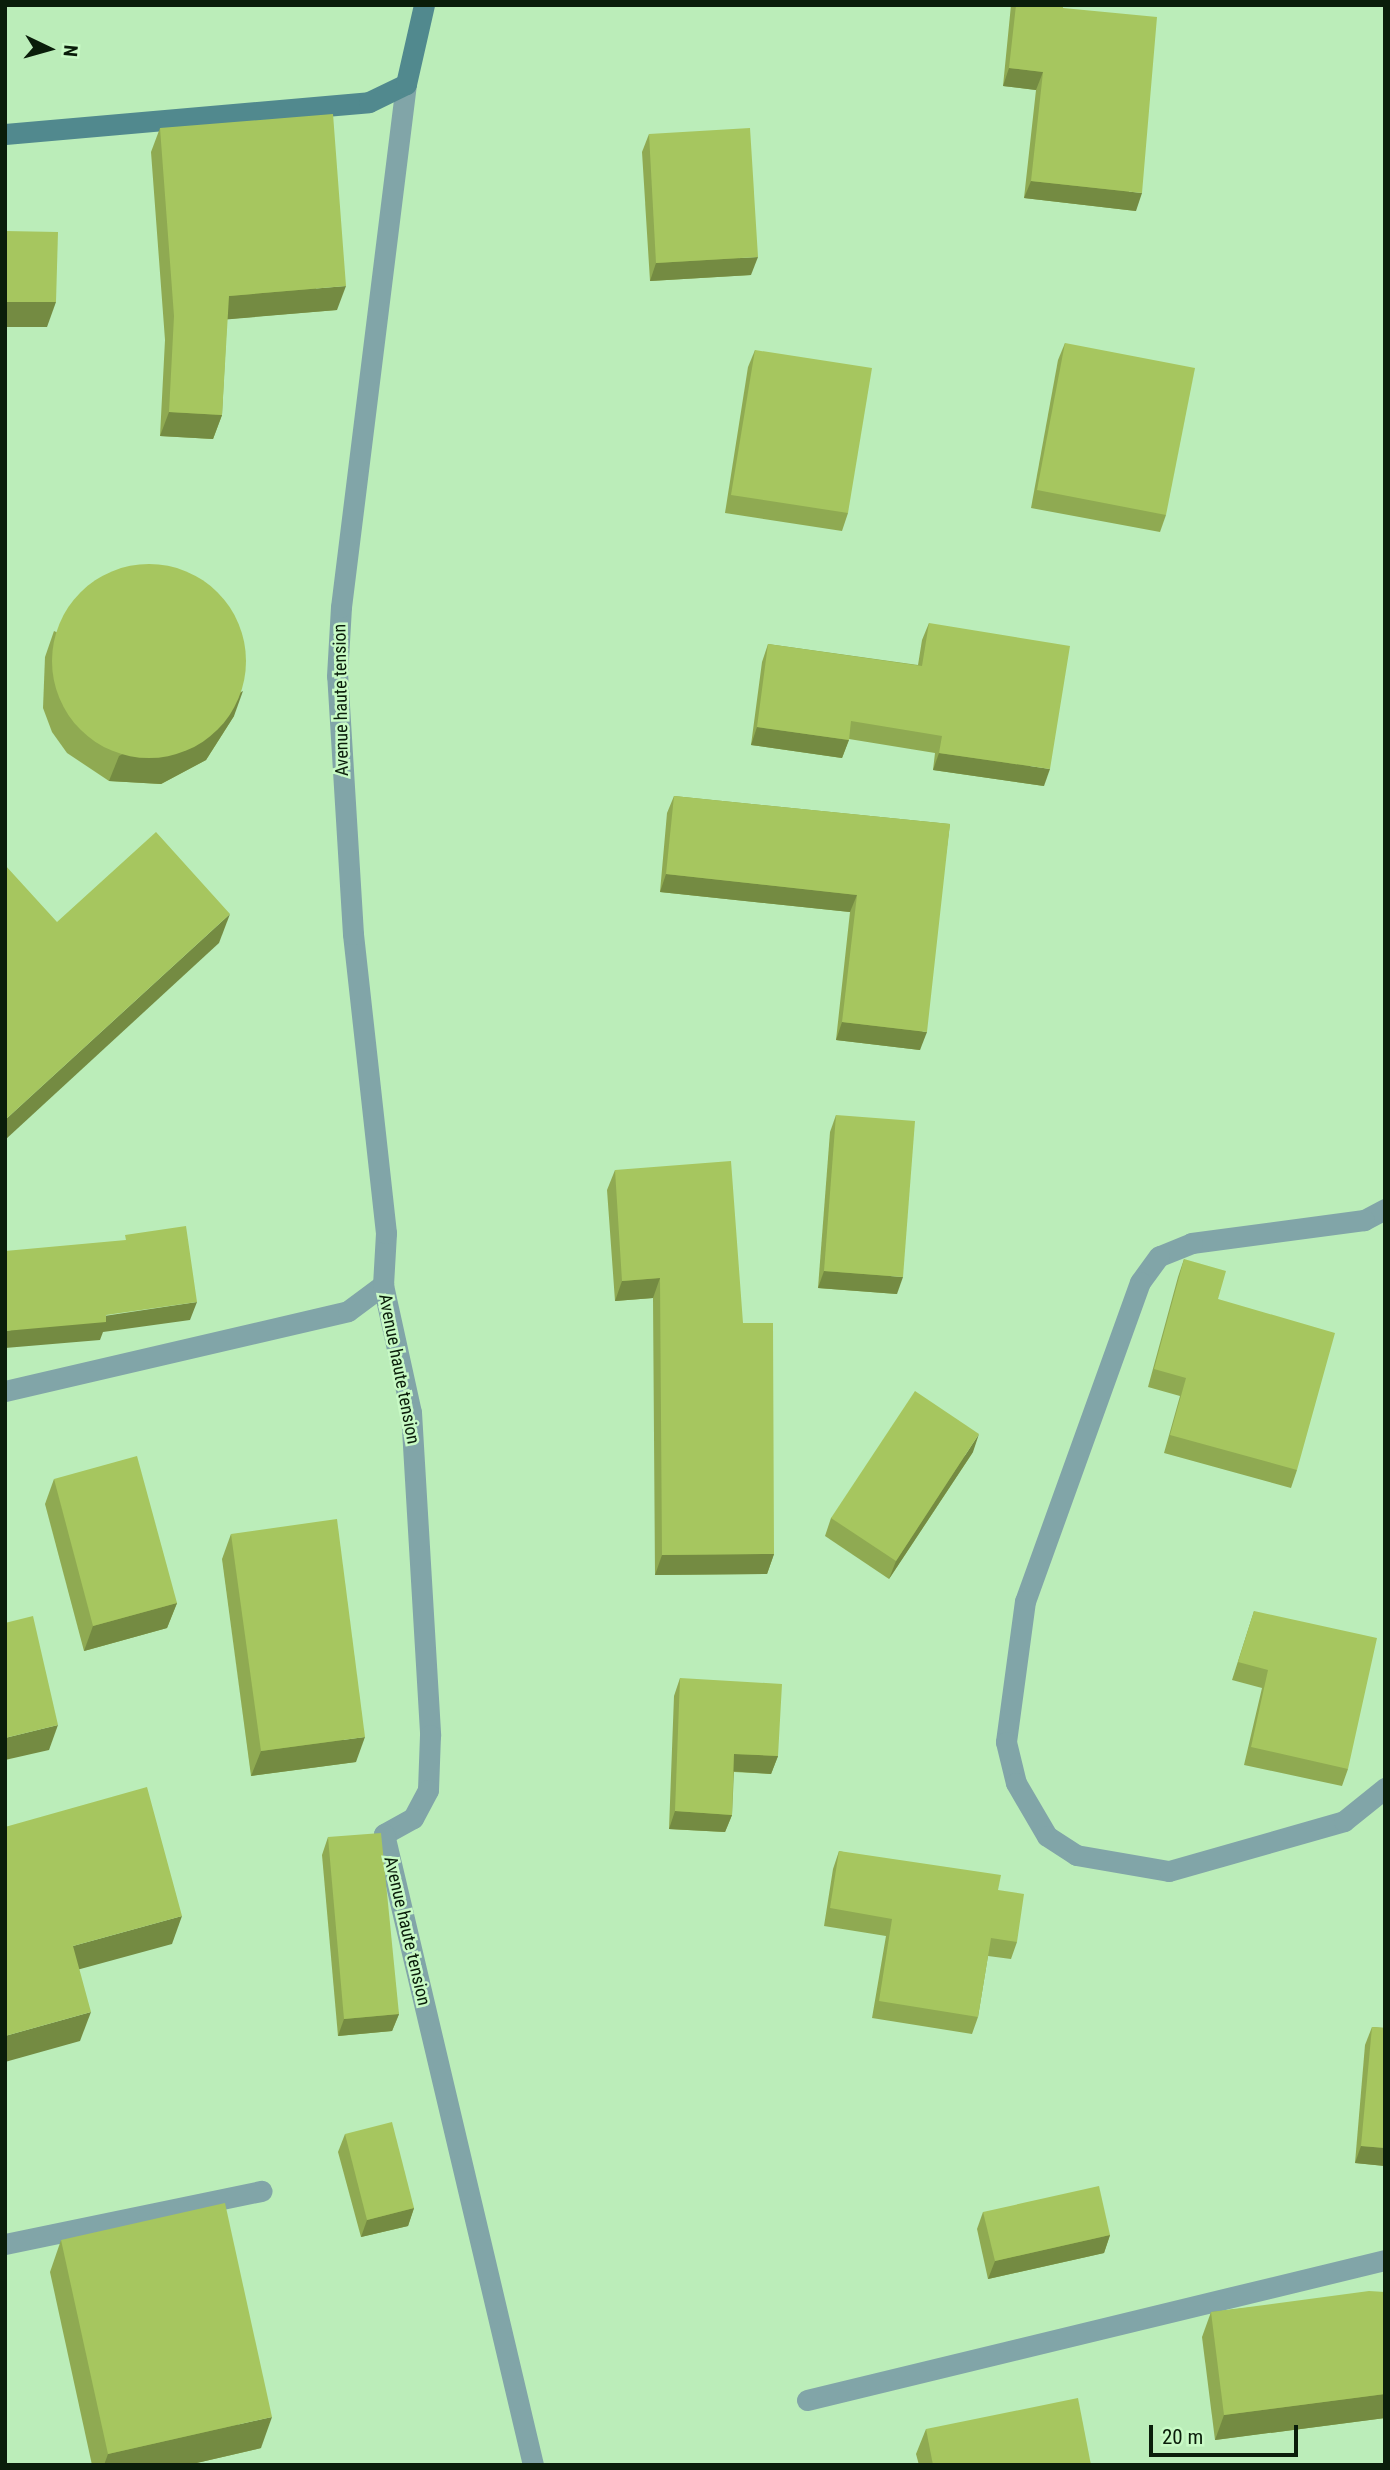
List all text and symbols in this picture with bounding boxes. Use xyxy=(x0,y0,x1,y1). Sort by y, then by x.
north arrow xyxy=(14,14,84,84)
text: N xyxy=(58,44,82,58)
street label: Avenue haute tension xyxy=(329,624,353,776)
street label: Avenue haute tension xyxy=(374,1292,424,1446)
street label: Avenue haute tension xyxy=(379,1854,435,2008)
scale bar xyxy=(1152,2410,1301,2454)
text: 20 m xyxy=(1162,2425,1203,2449)

